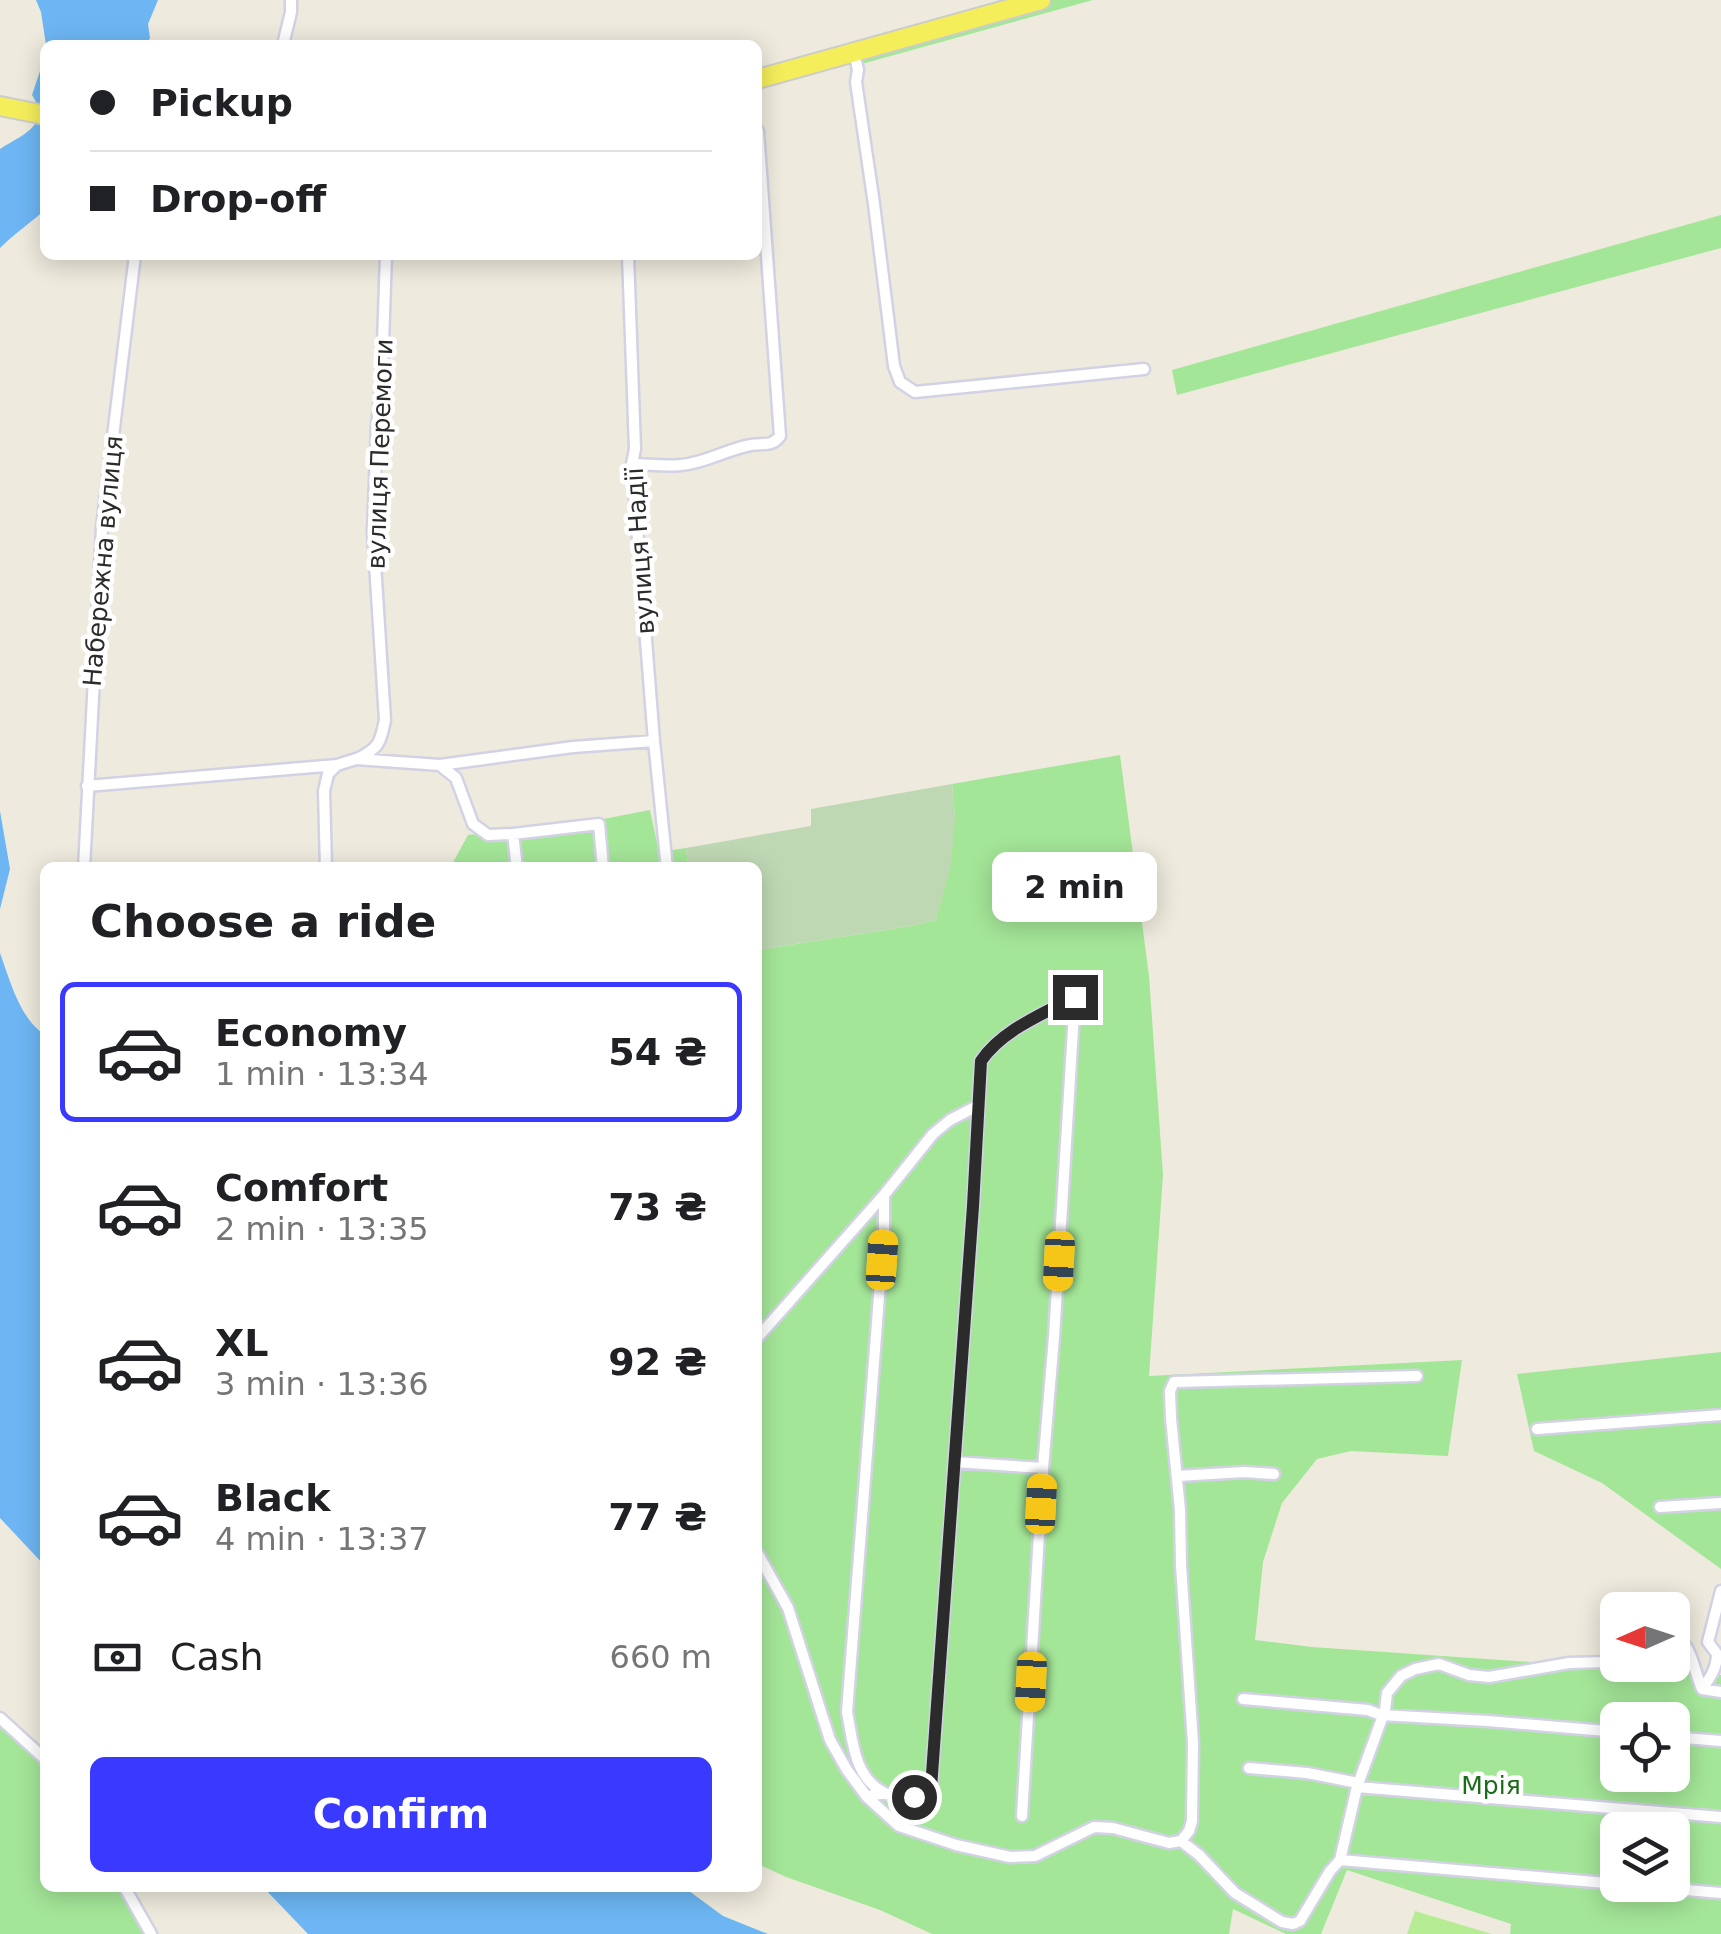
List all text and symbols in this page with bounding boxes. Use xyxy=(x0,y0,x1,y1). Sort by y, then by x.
text: Pickup xyxy=(150,81,293,125)
text: Drop-off xyxy=(150,177,326,221)
street label: вулиця Перемоги xyxy=(361,338,399,570)
street label: Набережна вулиця xyxy=(78,434,128,688)
street label: вулиця Надії xyxy=(620,466,660,635)
callout: 2 min xyxy=(992,852,1158,922)
text: 2 min xyxy=(1024,868,1125,906)
text: Choose a ride xyxy=(90,895,436,948)
route end xyxy=(1053,975,1098,1020)
icon: car xyxy=(95,1007,185,1097)
text: Economy xyxy=(215,1011,407,1055)
text: 54 ₴ xyxy=(608,1030,707,1074)
text: 1 min · 13:34 xyxy=(215,1055,429,1093)
icon: car xyxy=(95,1162,185,1252)
text: Comfort xyxy=(215,1166,388,1210)
text: 73 ₴ xyxy=(608,1185,707,1229)
text: 2 min · 13:35 xyxy=(215,1210,429,1248)
car xyxy=(865,1229,899,1291)
car xyxy=(1042,1230,1076,1292)
icon: car xyxy=(95,1317,185,1407)
text: XL xyxy=(215,1321,269,1365)
text: 92 ₴ xyxy=(608,1340,707,1384)
text: 3 min · 13:36 xyxy=(215,1365,429,1403)
icon: car xyxy=(95,1472,185,1562)
car xyxy=(1024,1473,1058,1535)
text: Black xyxy=(215,1476,330,1520)
text: 77 ₴ xyxy=(608,1495,707,1539)
text: 4 min · 13:37 xyxy=(215,1520,429,1558)
north arrow xyxy=(1600,1592,1690,1682)
map controls xyxy=(1600,1592,1690,1902)
icon: cash xyxy=(90,1630,145,1685)
text: Cash xyxy=(170,1635,264,1679)
text: 660 m xyxy=(610,1638,712,1676)
car xyxy=(1014,1651,1048,1713)
button: locate xyxy=(1600,1702,1690,1792)
button: Confirm xyxy=(90,1757,712,1872)
park label: Мрія xyxy=(1461,1771,1521,1800)
route start xyxy=(892,1775,937,1820)
button: layers xyxy=(1600,1812,1690,1902)

